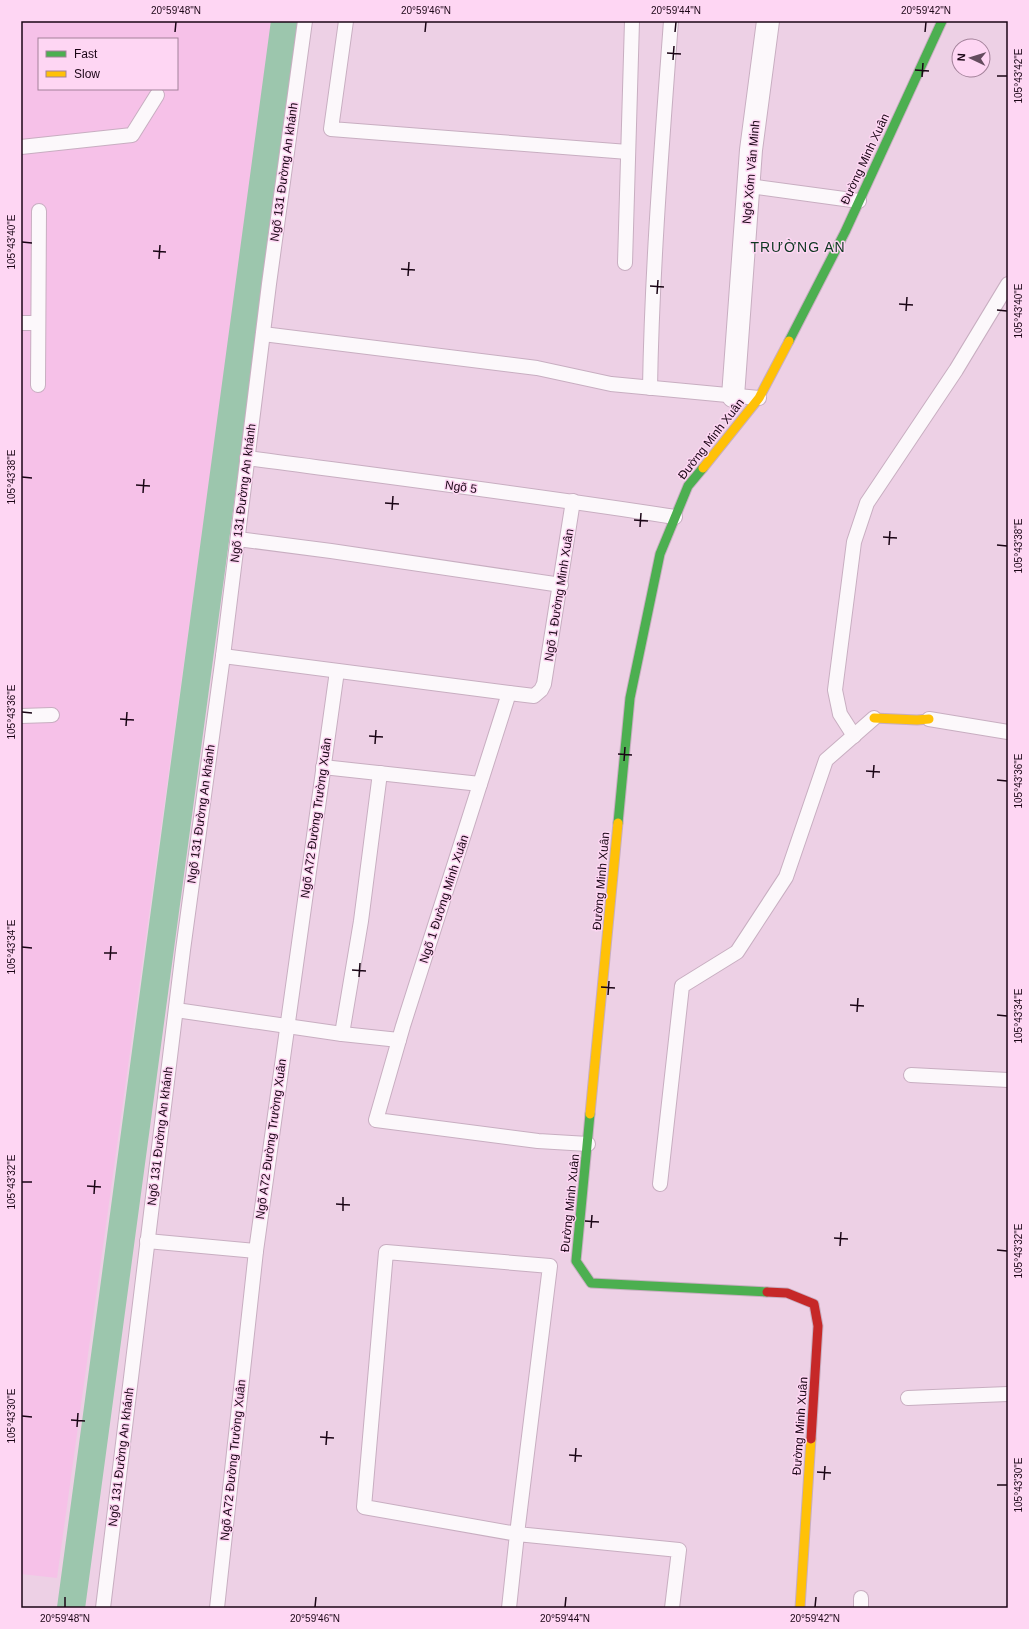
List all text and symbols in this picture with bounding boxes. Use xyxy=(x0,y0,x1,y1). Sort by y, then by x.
text: 20°59'48"N xyxy=(151,5,201,16)
text: 20°59'46"N xyxy=(401,5,451,16)
text: 20°59'44"N xyxy=(651,5,701,16)
text: 20°59'42"N xyxy=(901,5,951,16)
legend xyxy=(38,38,178,90)
north arrow xyxy=(951,38,991,78)
text: Fast xyxy=(74,47,98,61)
text: 105°43'42"E xyxy=(1013,48,1024,104)
text: N xyxy=(955,53,967,62)
text: Slow xyxy=(74,67,100,81)
street label: Ngõ 131 Đường An khánh xyxy=(267,102,301,242)
street label: Đường Minh Xuân xyxy=(838,111,892,207)
street label: Ngõ Xóm Văn Minh xyxy=(739,120,763,224)
text: 105°43'40"E xyxy=(6,214,17,270)
district label: TRƯỜNG AN xyxy=(750,239,846,255)
text: 105°43'40"E xyxy=(1013,283,1024,339)
street label: Đường Minh Xuân xyxy=(675,396,747,482)
street label: Ngõ 131 Đường An khánh xyxy=(228,423,258,563)
text: 105°43'38"E xyxy=(6,449,17,505)
street label: Ngõ 5 xyxy=(444,478,478,496)
text: 105°43'38"E xyxy=(1013,518,1024,574)
street label: Ngõ 1 Đường Minh Xuân xyxy=(542,528,576,662)
text: 105°43'36"E xyxy=(6,684,17,740)
street label: Ngõ A72 Đường Trường Xuân xyxy=(298,737,334,899)
street label: Ngõ 131 Đường An khánh xyxy=(184,744,218,884)
text: 105°43'36"E xyxy=(1013,753,1024,809)
street label: Đường Minh Xuân xyxy=(590,831,612,931)
street label: Ngõ 1 Đường Minh Xuân xyxy=(417,833,471,965)
text: 105°43'34"E xyxy=(6,919,17,975)
text: 105°43'34"E xyxy=(1013,988,1024,1044)
street label: Ngõ A72 Đường Trường Xuân xyxy=(253,1058,289,1220)
street label: Ngõ 131 Đường An khánh xyxy=(145,1066,175,1206)
street label: Đường Minh Xuân xyxy=(558,1153,582,1253)
text: 105°43'32"E xyxy=(6,1154,17,1210)
text: 105°43'32"E xyxy=(1013,1223,1024,1279)
street label: Đường Minh Xuân xyxy=(790,1376,810,1476)
street label: Ngõ A72 Đường Trường Xuân xyxy=(218,1379,248,1541)
street label: Ngõ 131 Đường An khánh xyxy=(106,1387,136,1527)
text: 105°43'30"E xyxy=(6,1388,17,1444)
text: 105°43'30"E xyxy=(1013,1457,1024,1513)
text: 20°59'48"N xyxy=(40,1613,90,1624)
text: 20°59'46"N xyxy=(290,1613,340,1624)
text: 20°59'44"N xyxy=(540,1613,590,1624)
text: 20°59'42"N xyxy=(790,1613,840,1624)

